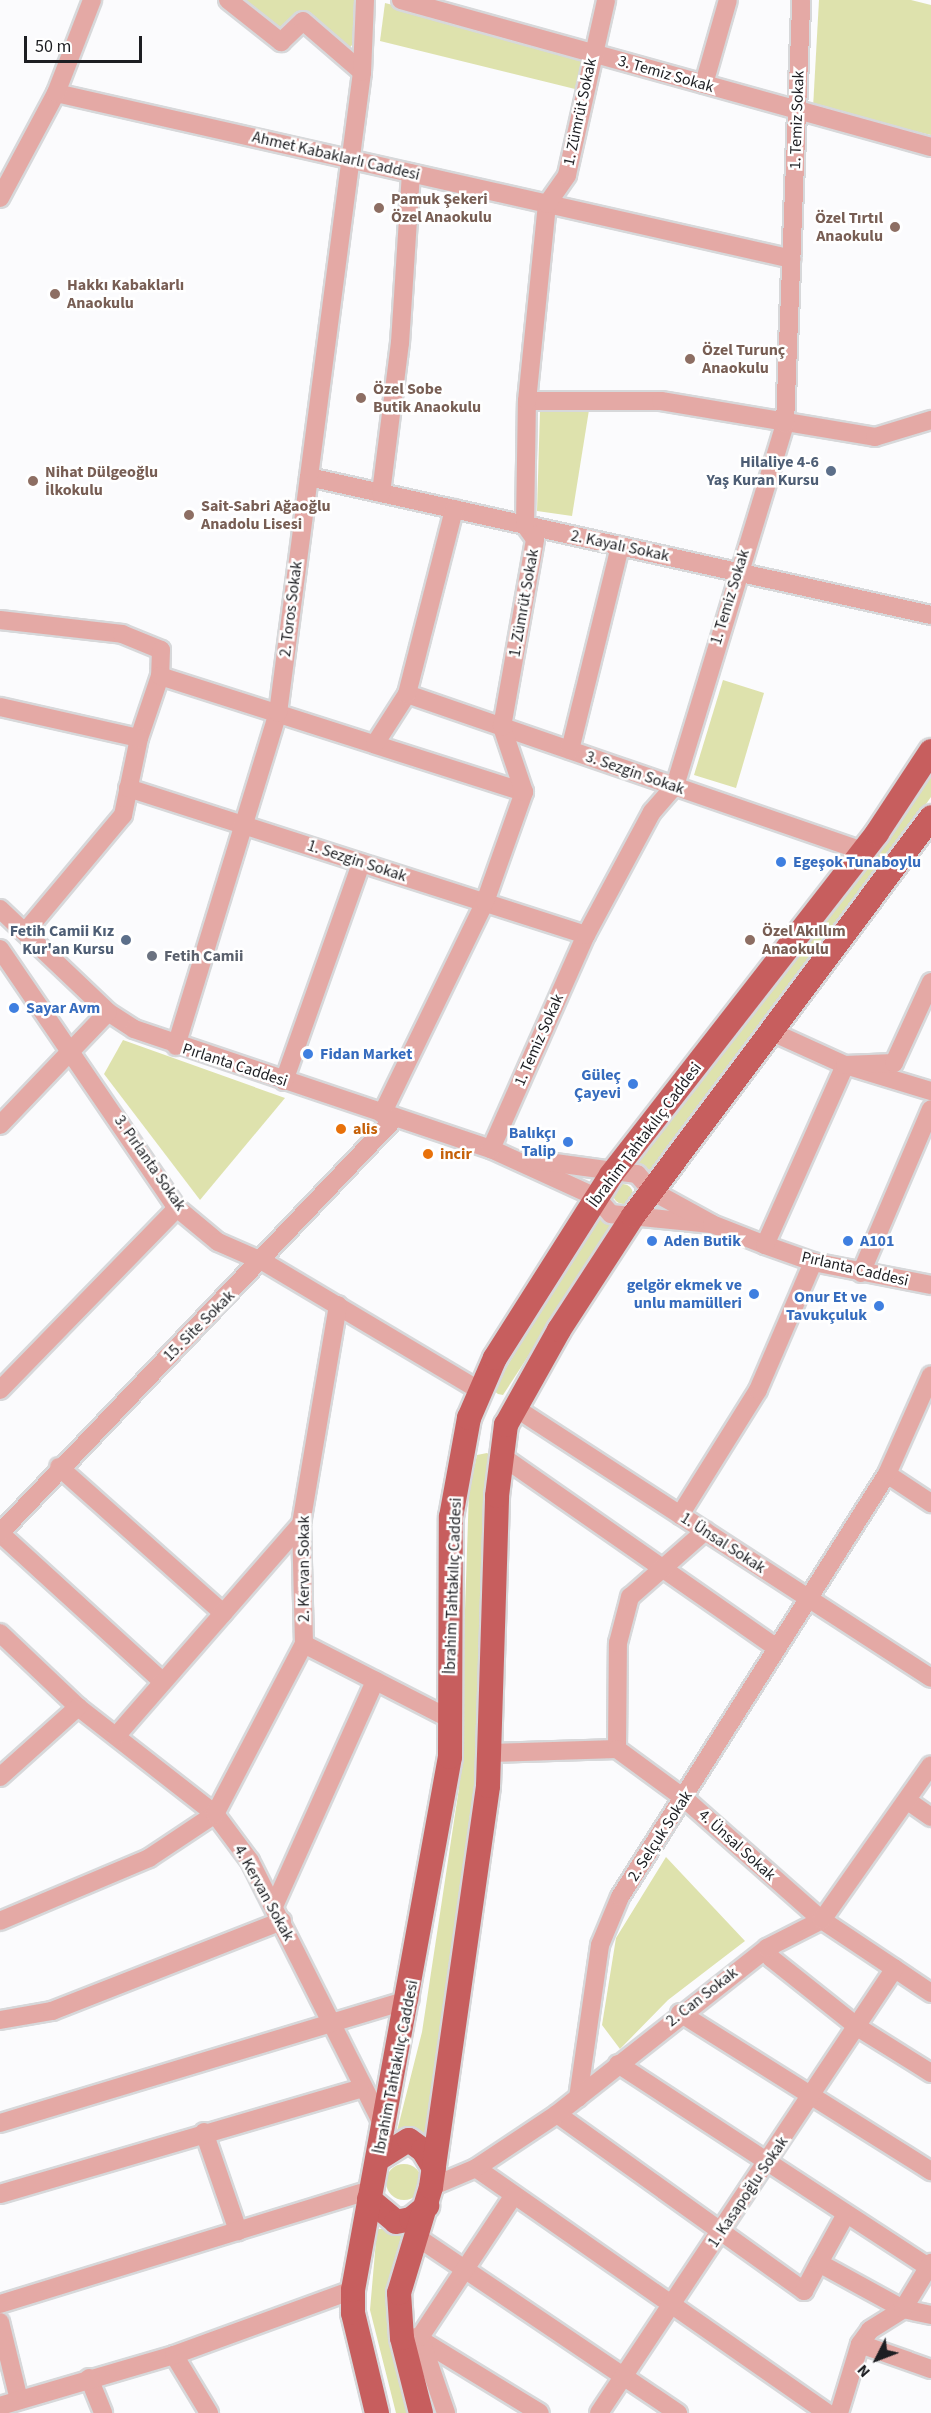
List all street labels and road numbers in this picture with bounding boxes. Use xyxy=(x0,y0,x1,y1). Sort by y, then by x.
street label: 3. Temiz Sokak xyxy=(616,51,716,97)
street label: 1. Zümrüt Sokak xyxy=(559,57,601,167)
street label: 1. Temiz Sokak xyxy=(786,70,808,170)
street label: Ahmet Kabaklarlı Caddesi xyxy=(250,127,422,185)
street label: 2. Kayalı Sokak xyxy=(569,526,671,566)
street label: 1. Temiz Sokak xyxy=(706,547,754,647)
street label: 1. Zümrüt Sokak xyxy=(505,548,543,658)
street label: 2. Toros Sokak xyxy=(276,560,306,658)
street label: 3. Sezgin Sokak xyxy=(583,747,687,799)
street label: 1. Sezgin Sokak xyxy=(305,836,409,886)
street label: 1. Temiz Sokak xyxy=(510,991,568,1089)
street label: Pırlanta Caddesi xyxy=(180,1039,290,1091)
street label: İbrahim Tahtakılıç Caddesi xyxy=(584,1059,706,1211)
street label: 3. Pırlanta Sokak xyxy=(110,1112,190,1214)
street label: Pırlanta Caddesi xyxy=(800,1247,910,1291)
street label: 15. Site Sokak xyxy=(159,1286,239,1366)
street label: İbrahim Tahtakılıç Caddesi xyxy=(440,1497,466,1675)
street label: 1. Ünsal Sokak xyxy=(677,1508,769,1578)
street label: 2. Kervan Sokak xyxy=(294,1516,314,1622)
street label: 2. Selçuk Sokak xyxy=(624,1787,696,1885)
street label: 4. Ünsal Sokak xyxy=(694,1805,780,1885)
street label: 4. Kervan Sokak xyxy=(230,1842,298,1944)
street label: 2. Can Sokak xyxy=(663,1963,741,2031)
street label: İbrahim Tahtakılıç Caddesi xyxy=(370,1978,422,2156)
street label: 1. Kasapoğlu Sokak xyxy=(704,2133,792,2251)

